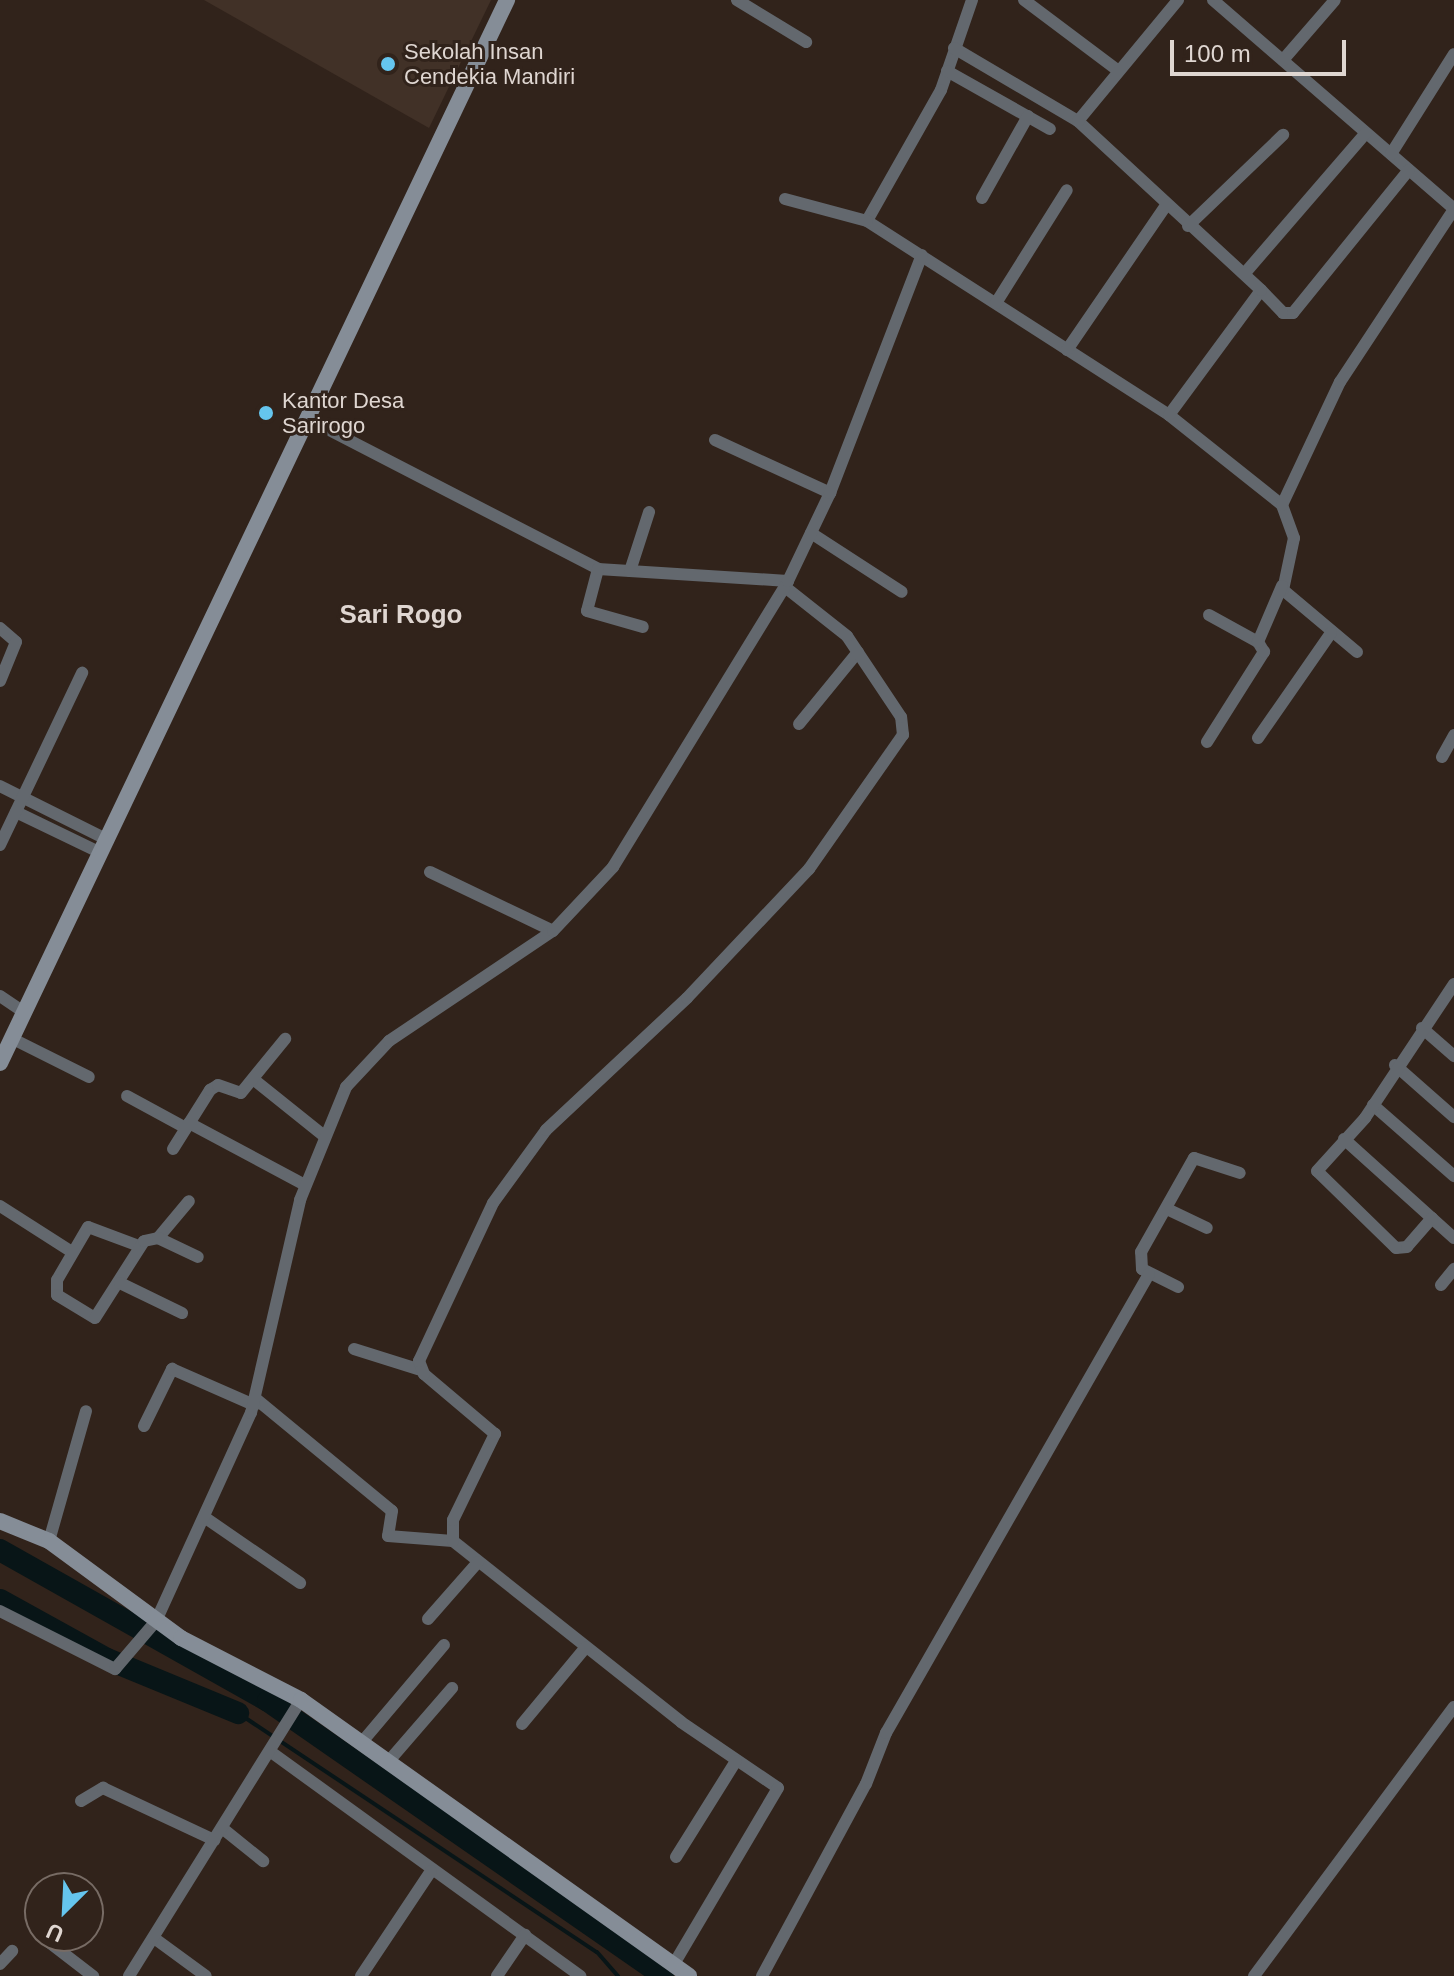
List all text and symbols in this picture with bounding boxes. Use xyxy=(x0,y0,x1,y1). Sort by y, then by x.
scale bar xyxy=(1174,24,1350,74)
place label: Sekolah Insan Cendekia Mandiri xyxy=(404,38,575,90)
text: 100 m xyxy=(1184,40,1251,67)
marker: Sekolah Insan Cendekia Mandiri xyxy=(379,55,397,73)
place label: Kantor Desa Sarirogo xyxy=(282,387,404,438)
marker: Kantor Desa Sarirogo xyxy=(257,404,275,422)
district label: Sari Rogo xyxy=(340,599,462,631)
north arrow xyxy=(24,1872,104,1952)
text: U xyxy=(43,1918,67,1947)

